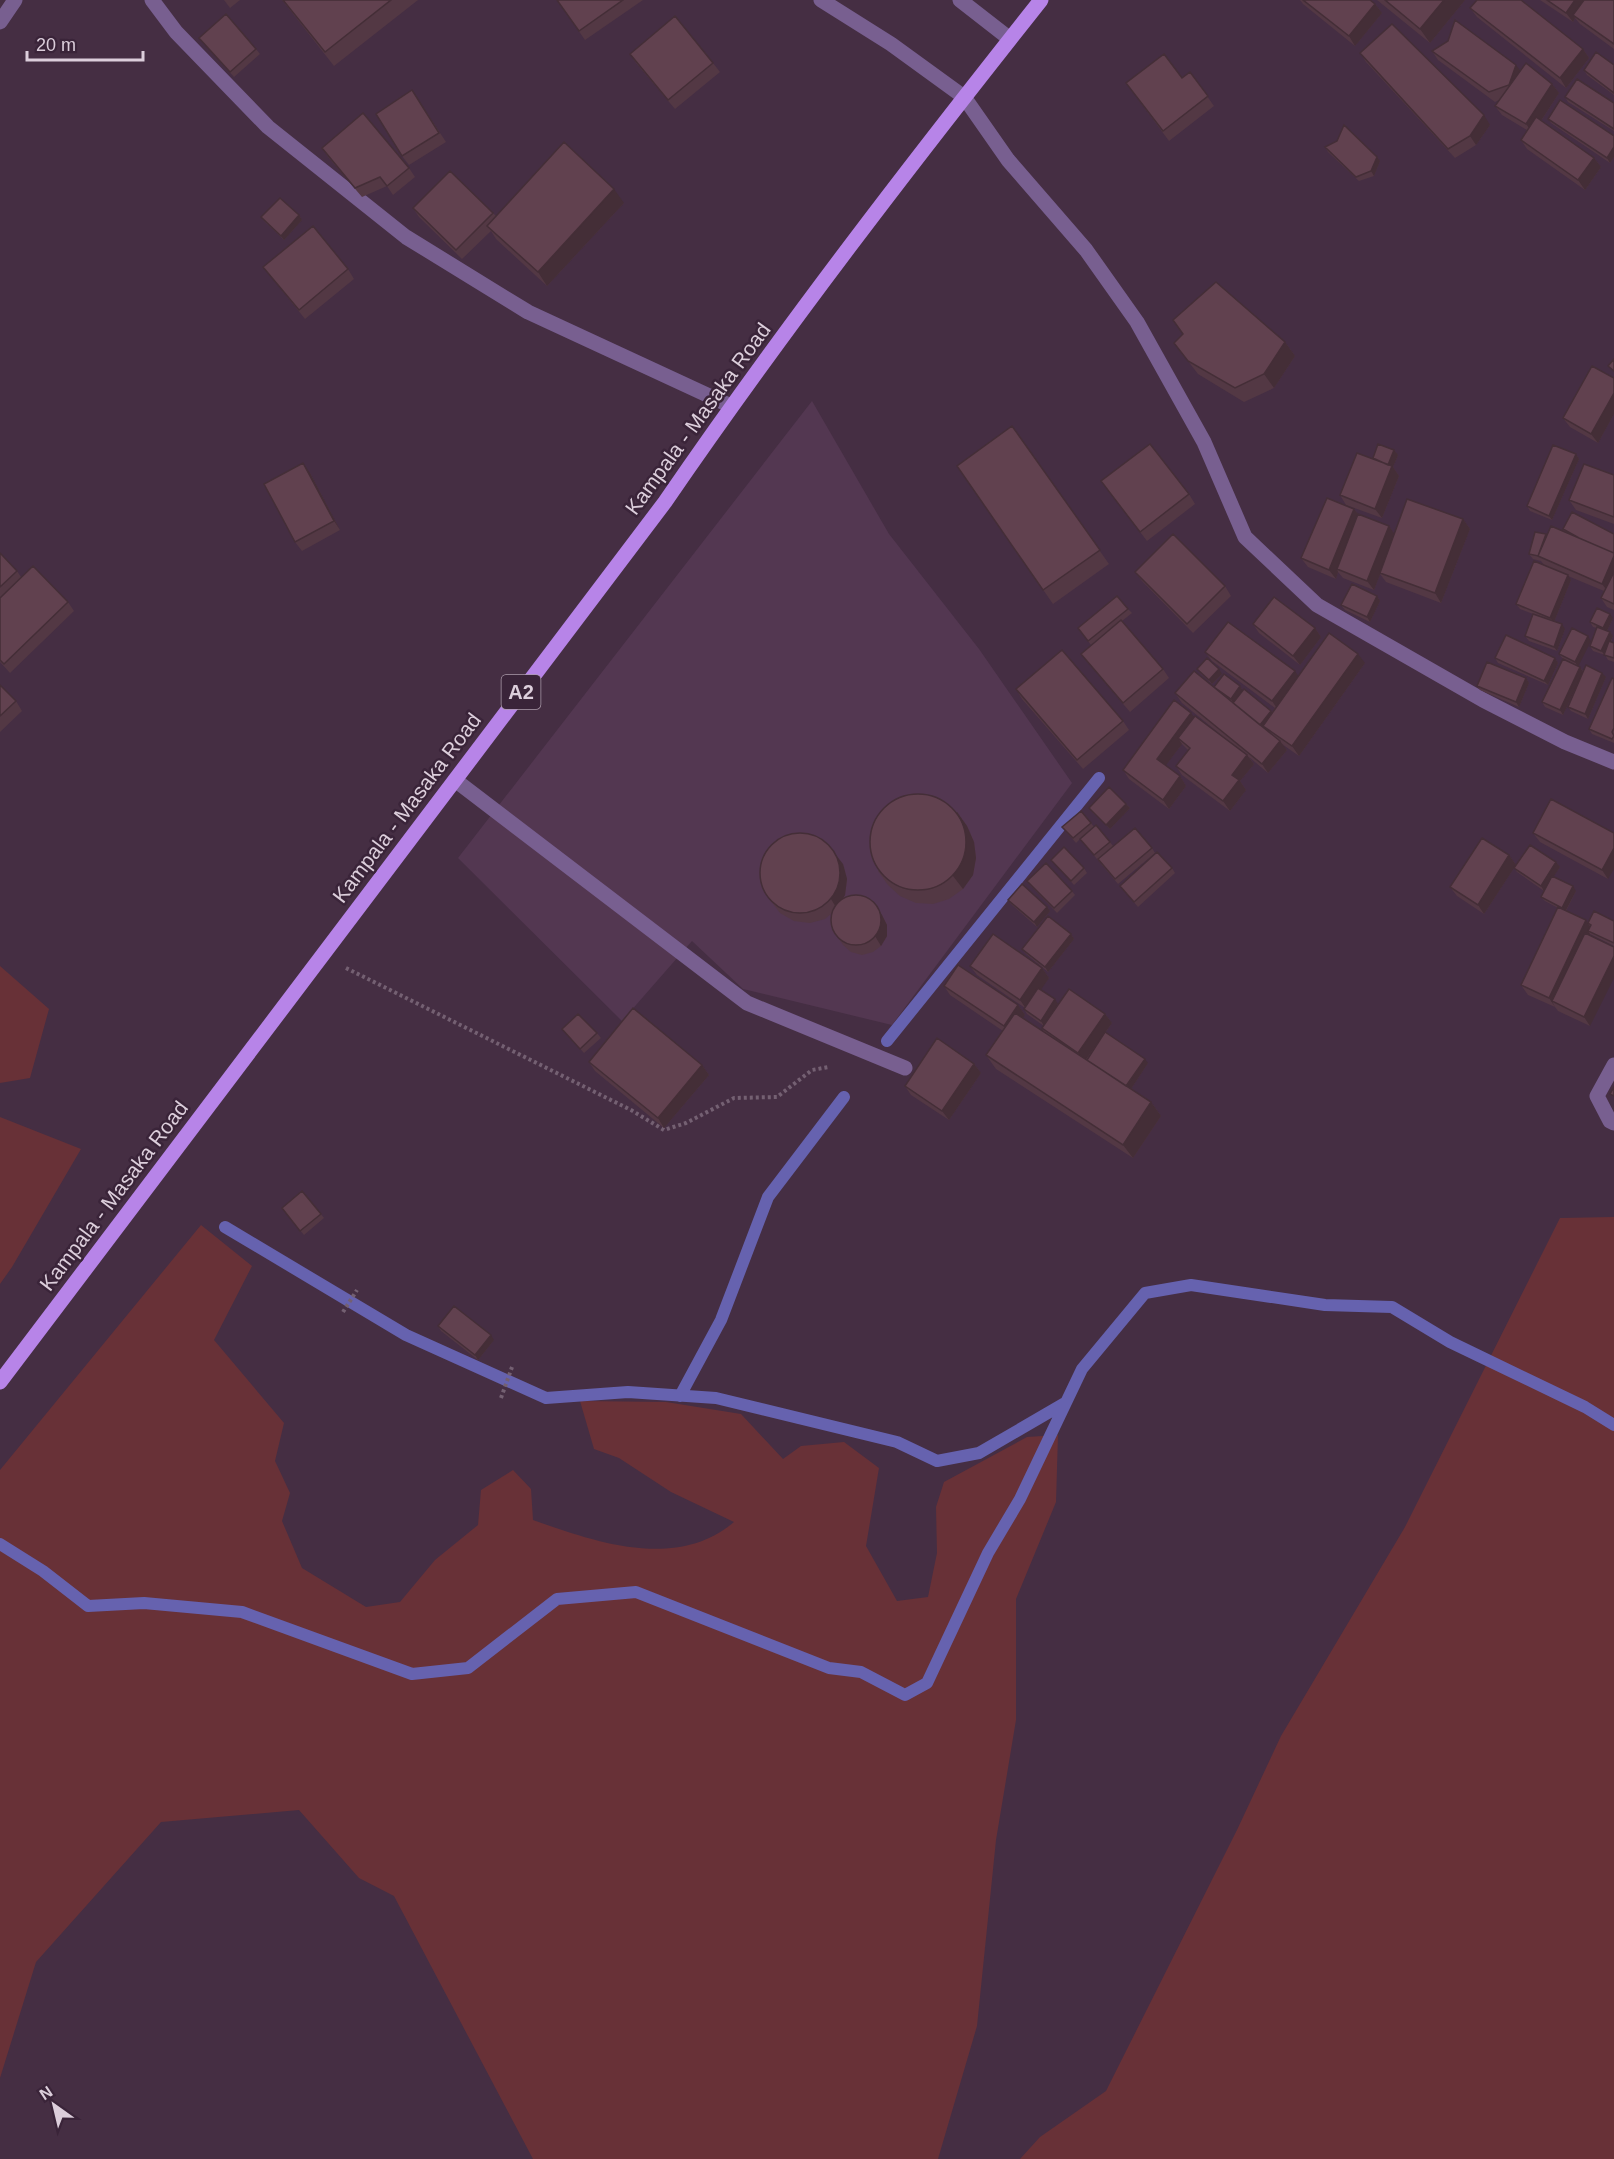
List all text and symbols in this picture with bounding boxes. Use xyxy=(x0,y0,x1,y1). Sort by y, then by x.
scale bar xyxy=(27,24,142,62)
text: 20 m xyxy=(36,35,76,55)
street label: Kampala - Masaka Road xyxy=(620,318,775,519)
road number: A2 xyxy=(502,675,540,709)
street label: Kampala - Masaka Road xyxy=(328,708,485,907)
street label: Kampala - Masaka Road xyxy=(35,1096,192,1295)
north arrow xyxy=(24,2075,84,2135)
text: N xyxy=(36,2083,55,2103)

